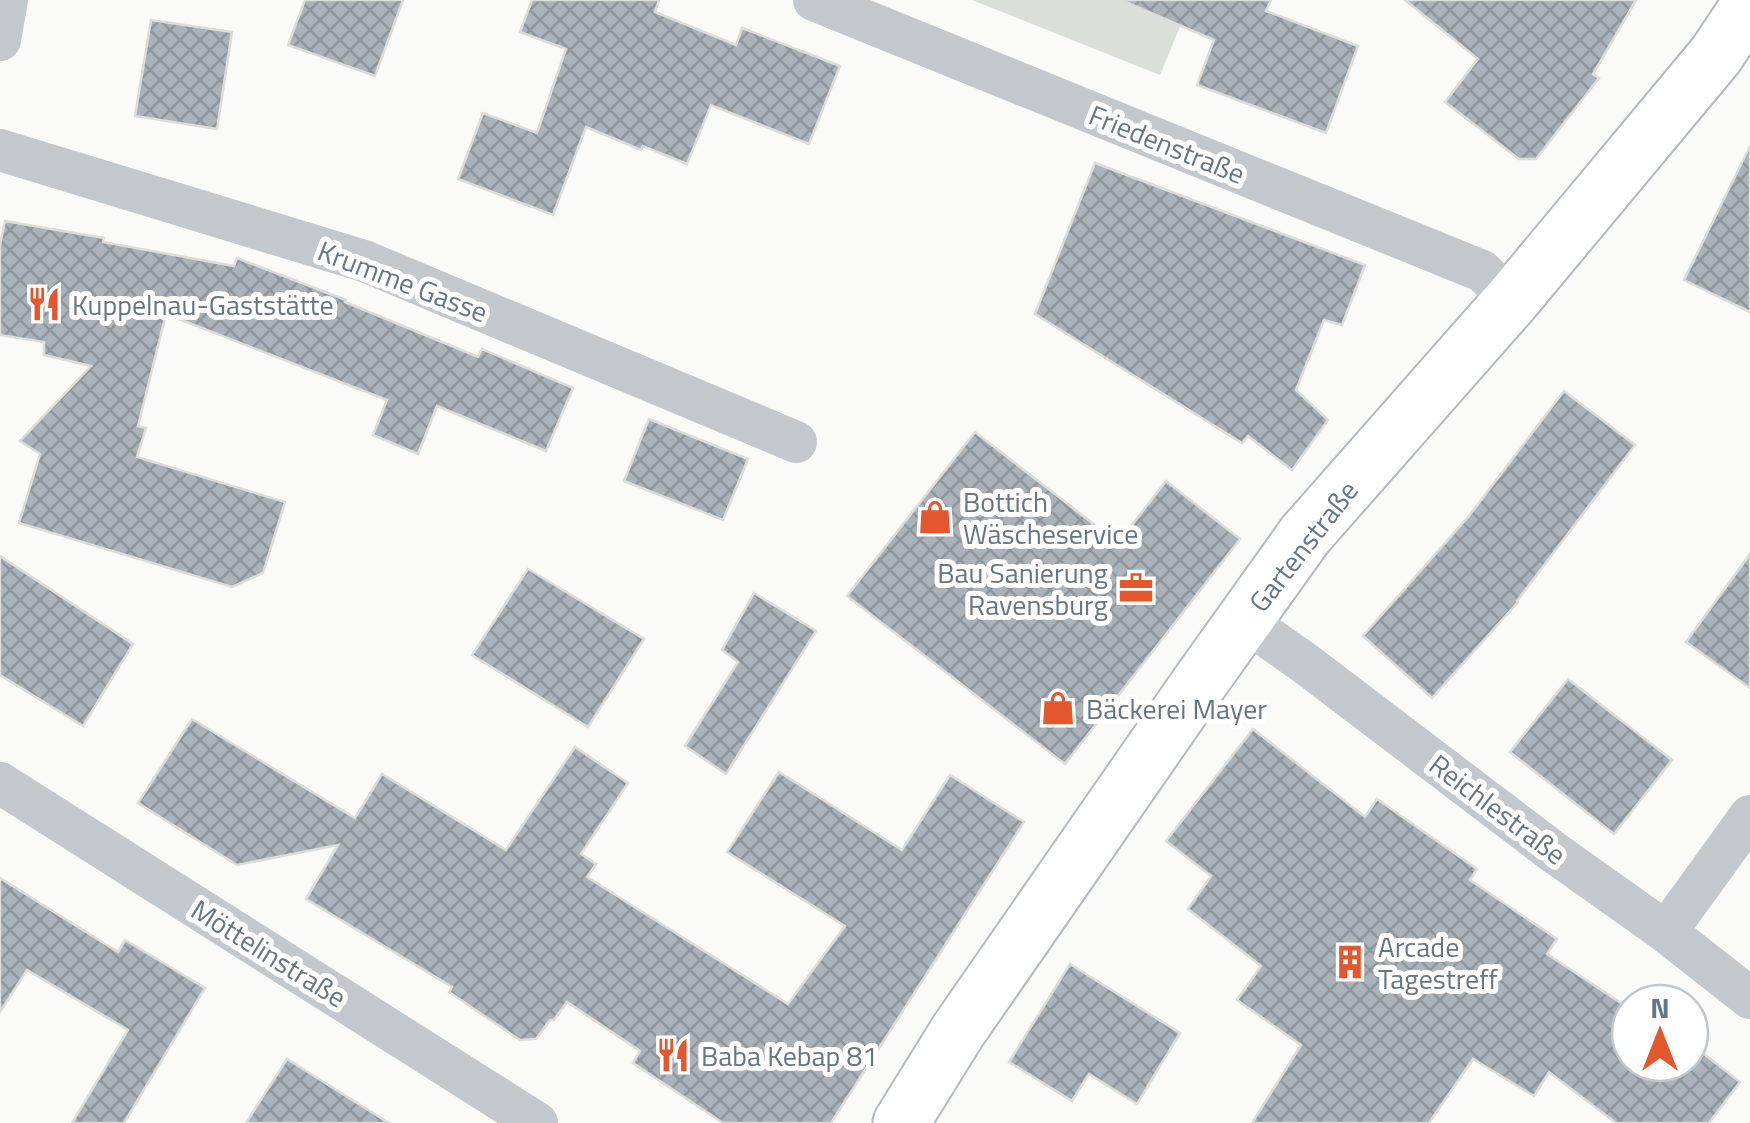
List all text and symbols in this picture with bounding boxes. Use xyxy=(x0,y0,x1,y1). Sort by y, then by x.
street label: Friedenstraße xyxy=(1083,93,1251,195)
street label: Krumme Gasse xyxy=(312,229,494,333)
place label: Kuppelnau-Gaststätte xyxy=(72,283,334,326)
restaurant icon: Kuppelnau-Gaststätte xyxy=(25,285,63,323)
street label: Gartenstraße xyxy=(1238,471,1368,621)
place label: Bottich Wäscheservice xyxy=(963,480,1138,555)
shop icon: Bottich Wäscheservice xyxy=(916,498,954,536)
place label: Bau Sanierung Ravensburg xyxy=(937,551,1108,626)
office icon: Bau Sanierung Ravensburg xyxy=(1117,569,1155,607)
place label: Bäckerei Mayer xyxy=(1086,687,1267,730)
shop icon: Bäckerei Mayer xyxy=(1039,689,1077,727)
street label: Reichlestraße xyxy=(1420,743,1576,875)
street label: Möttelinstraße xyxy=(183,888,355,1018)
place label: Arcade Tagestreff xyxy=(1378,925,1498,1000)
building icon: Arcade Tagestreff xyxy=(1331,943,1369,981)
north arrow xyxy=(1610,983,1710,1083)
text: N xyxy=(1650,986,1670,1029)
place label: Baba Kebap 81 xyxy=(701,1034,878,1077)
restaurant icon: Baba Kebap 81 xyxy=(654,1036,692,1074)

